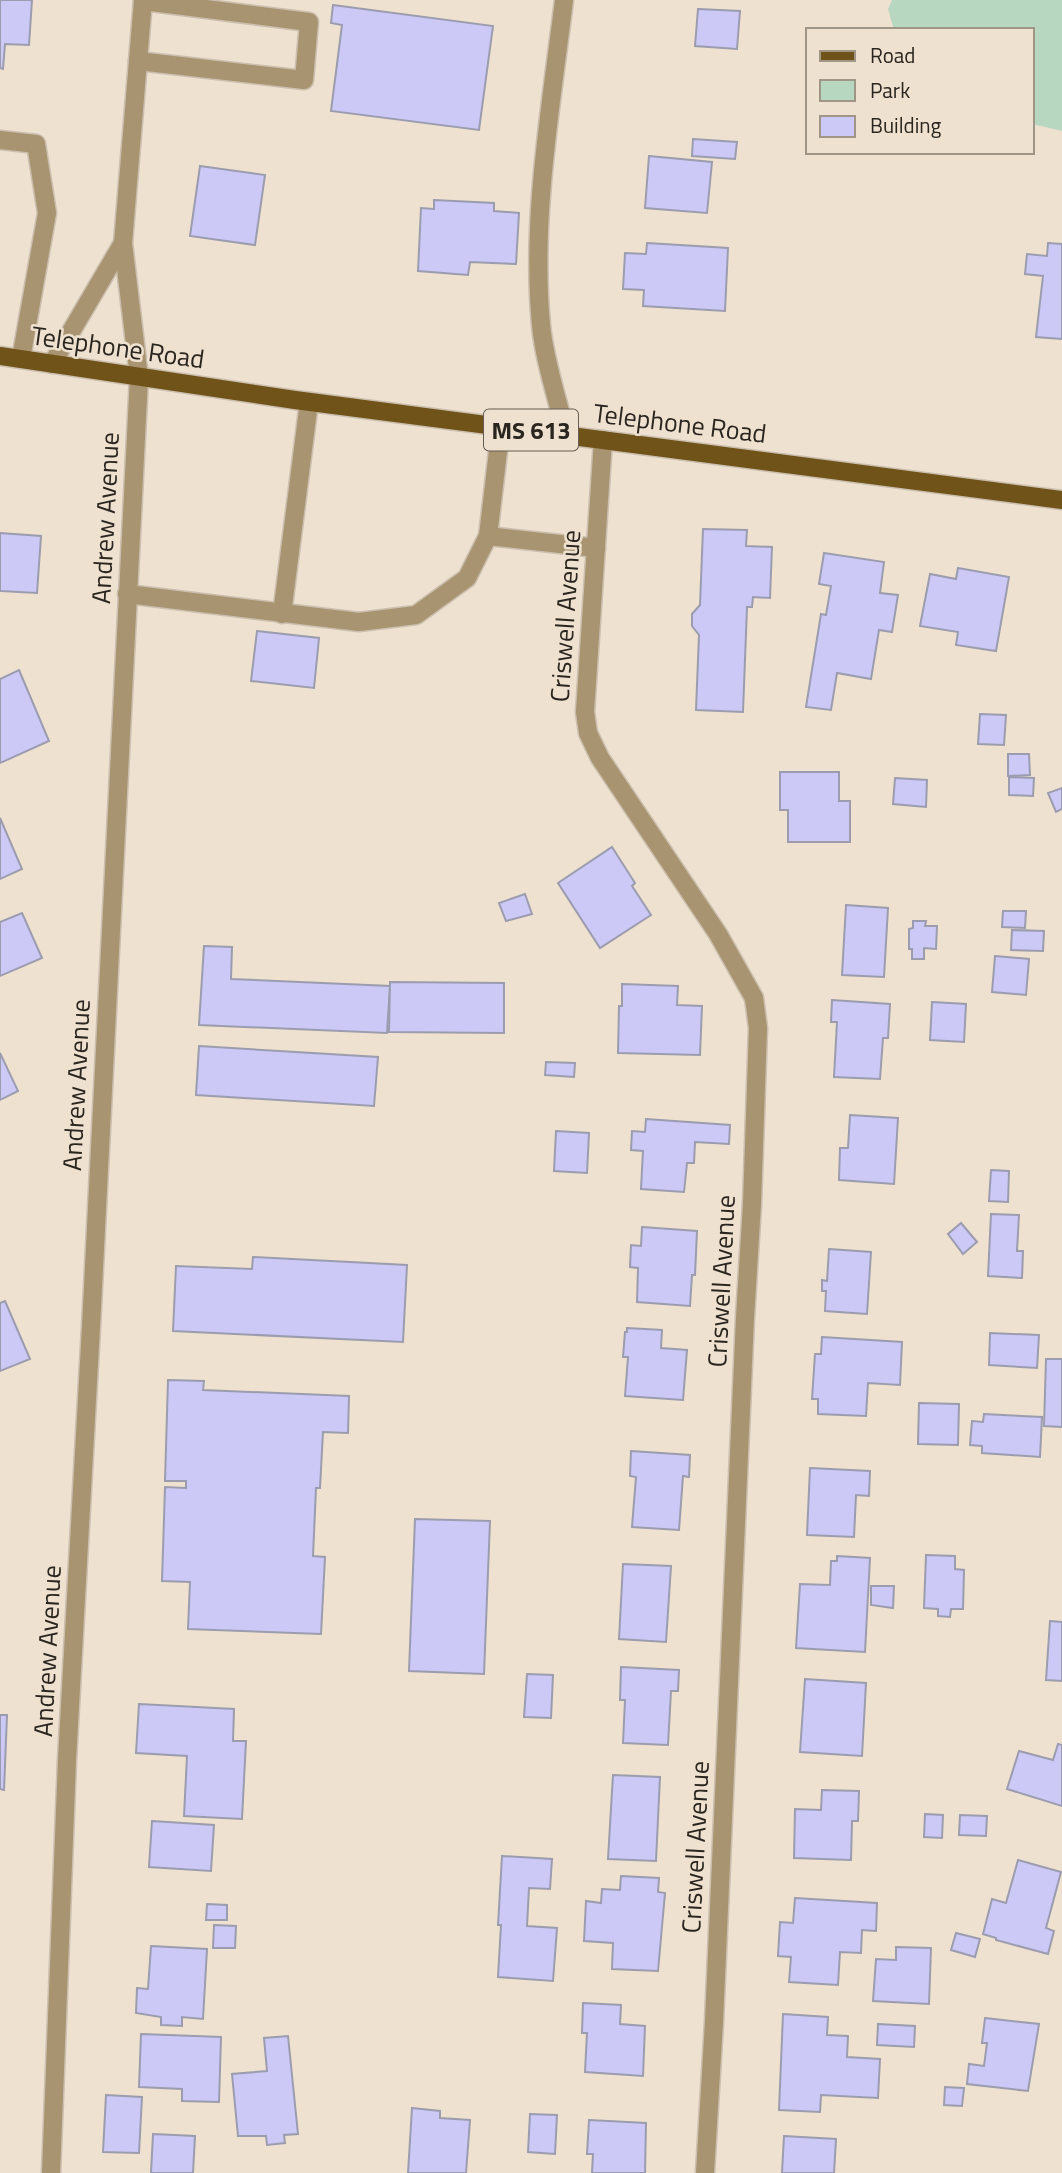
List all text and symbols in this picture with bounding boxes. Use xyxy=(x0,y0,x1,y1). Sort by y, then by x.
legend xyxy=(806,28,1034,154)
text: Road xyxy=(870,39,915,71)
text: Park xyxy=(870,74,910,106)
text: Building xyxy=(870,109,942,141)
street label: Telephone Road xyxy=(29,316,207,378)
street label: Telephone Road xyxy=(591,393,769,453)
road number: MS 613 xyxy=(484,410,578,450)
street label: Andrew Avenue xyxy=(81,431,129,605)
street label: Criswell Avenue xyxy=(540,529,590,703)
street label: Andrew Avenue xyxy=(52,998,100,1172)
street label: Criswell Avenue xyxy=(697,1194,745,1368)
street label: Andrew Avenue xyxy=(23,1564,71,1738)
street label: Criswell Avenue xyxy=(671,1760,719,1934)

